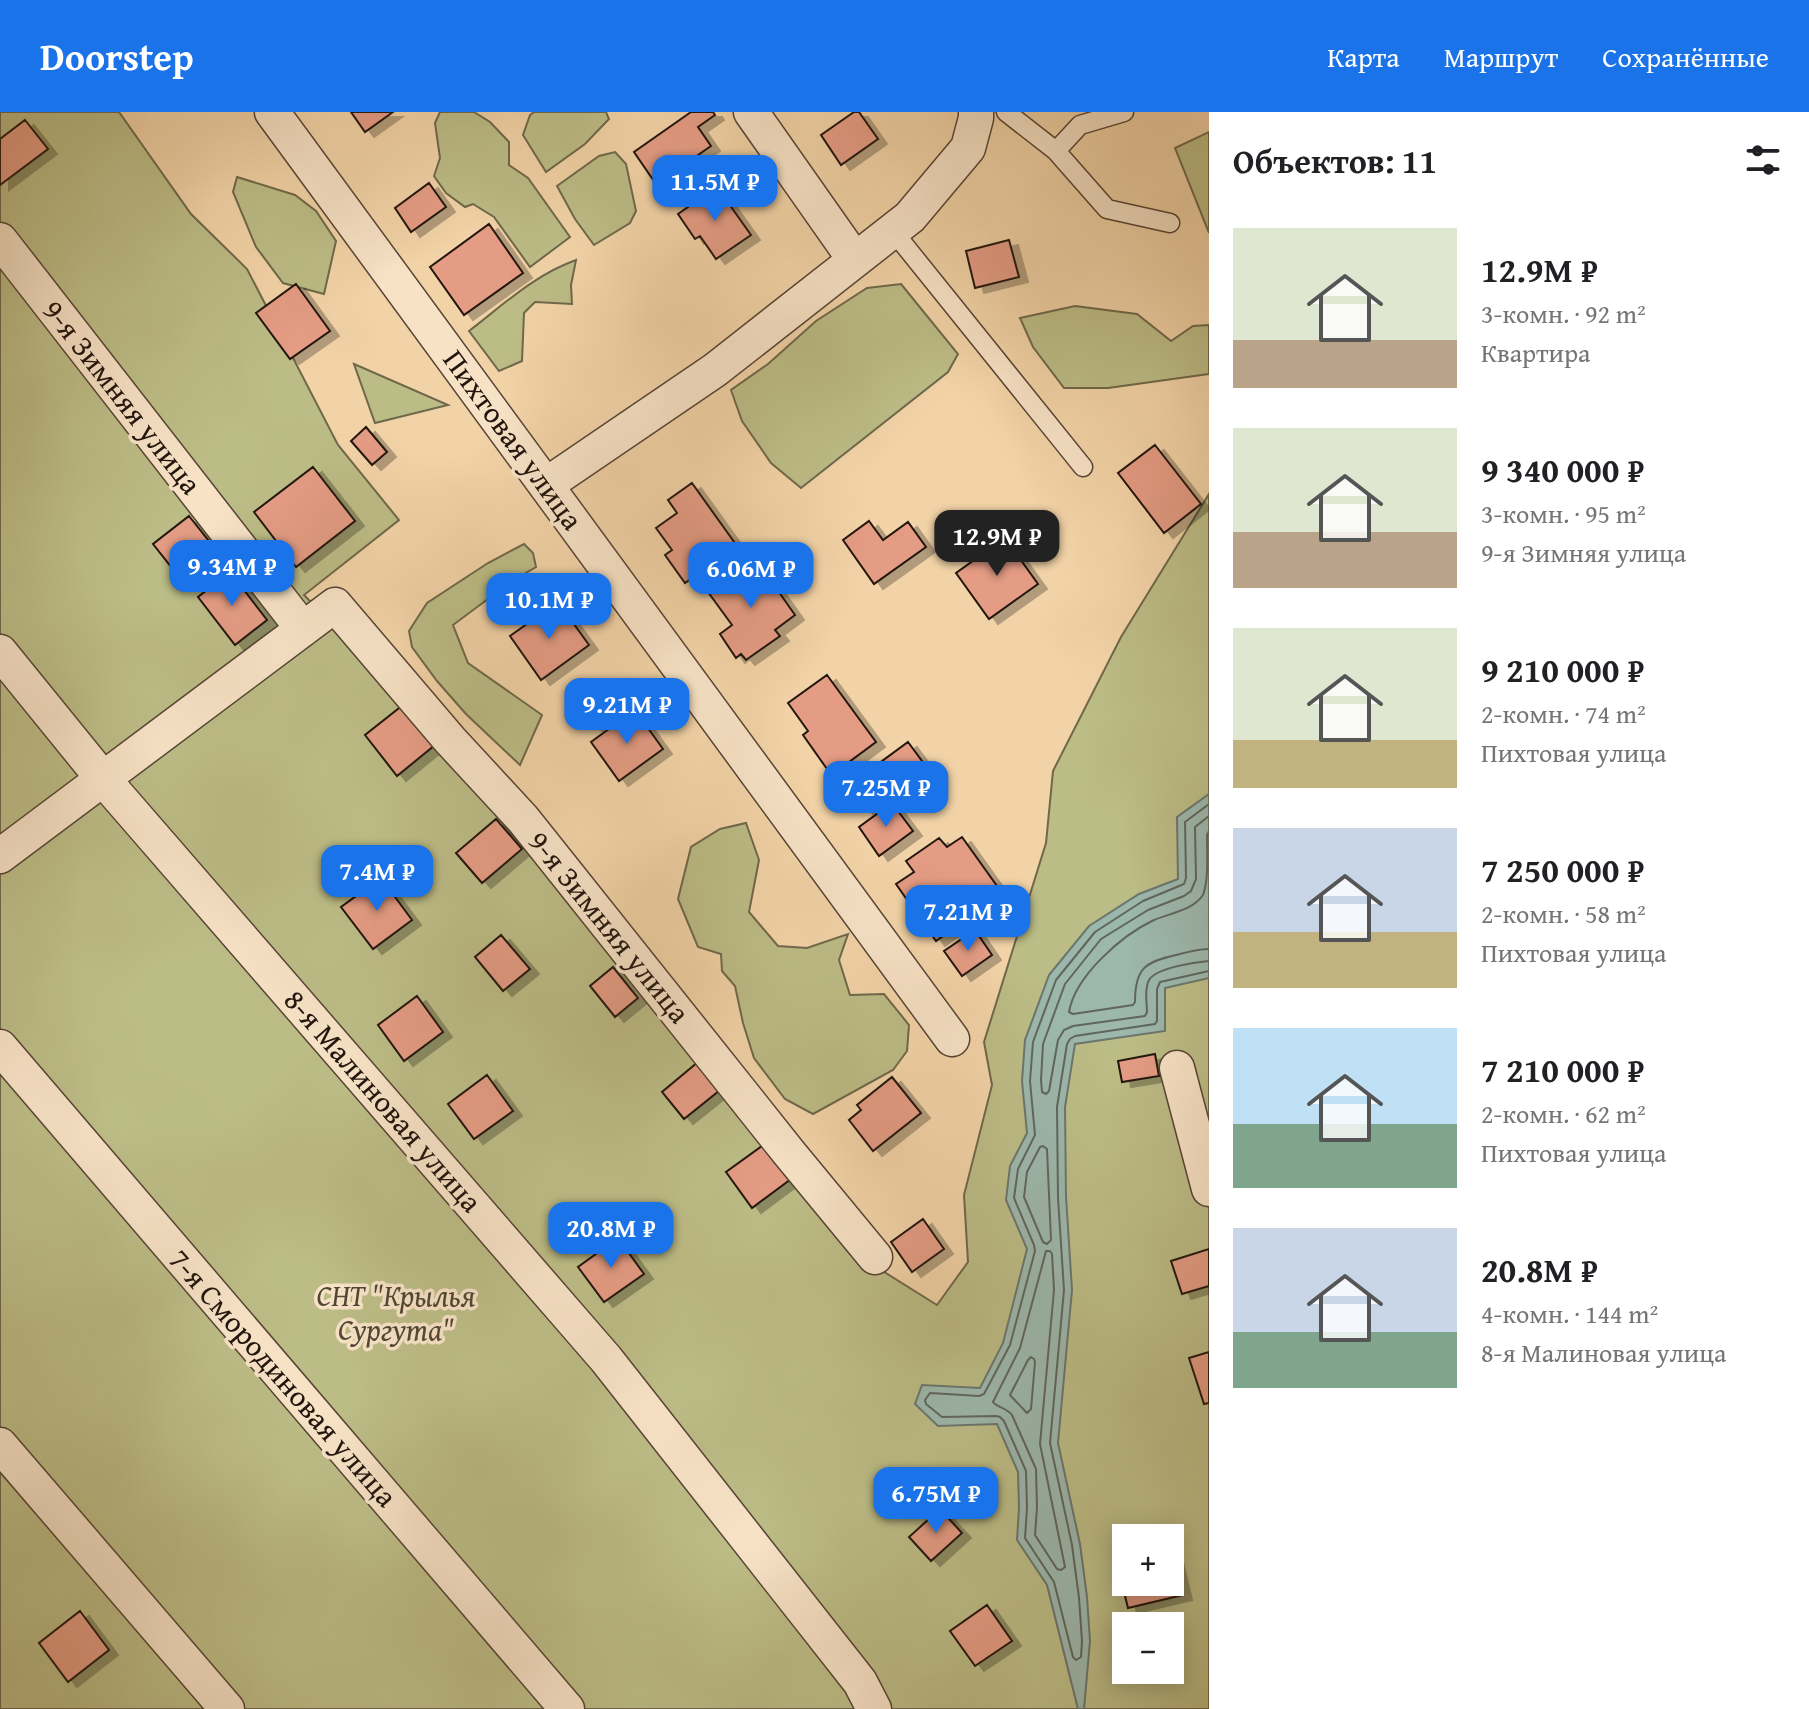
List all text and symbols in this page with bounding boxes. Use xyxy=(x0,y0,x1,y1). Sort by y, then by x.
text: Doorstep xyxy=(40,28,194,84)
text: Карта xyxy=(1327,36,1400,77)
text: Маршрут xyxy=(1444,36,1558,77)
text: Сохранённые xyxy=(1602,36,1769,77)
text: Объектов: 11 xyxy=(1233,136,1437,185)
icon: filters xyxy=(1741,138,1785,182)
pin: 11.5M ₽ xyxy=(641,155,789,223)
text: 11.5M ₽ xyxy=(670,161,760,200)
text: 12.9M ₽ xyxy=(1481,245,1598,294)
icon: home xyxy=(1297,260,1393,356)
street label: 9-я Зимняя улица xyxy=(33,290,213,504)
text: 3-комн. · 92 m² xyxy=(1481,294,1646,333)
text: Квартира xyxy=(1481,333,1590,372)
street label: Пихтовая улица xyxy=(433,340,595,539)
text: 9 340 000 ₽ xyxy=(1481,445,1644,494)
icon: home xyxy=(1297,460,1393,556)
text: 3-комн. · 95 m² xyxy=(1481,494,1646,533)
pin: 12.9M ₽ xyxy=(923,510,1071,578)
text: 12.9M ₽ xyxy=(952,516,1042,555)
text: 9-я Зимняя улица xyxy=(1481,533,1686,572)
pin: 9.34M ₽ xyxy=(158,540,306,608)
pin: 6.06M ₽ xyxy=(677,542,825,610)
text: 9.34M ₽ xyxy=(187,546,277,585)
text: 6.06M ₽ xyxy=(706,548,796,587)
pin: 10.1M ₽ xyxy=(475,573,623,641)
text: 10.1M ₽ xyxy=(504,579,594,618)
text: 9 210 000 ₽ xyxy=(1481,645,1644,694)
icon: home xyxy=(1297,660,1393,756)
pin: 9.21M ₽ xyxy=(553,678,701,746)
text: 9.21M ₽ xyxy=(582,684,672,723)
text: 2-комн. · 74 m² xyxy=(1481,694,1646,733)
text: Пихтовая улица xyxy=(1481,733,1666,772)
pin: 7.25M ₽ xyxy=(812,761,960,829)
text: 7.25M ₽ xyxy=(841,767,931,806)
street label: 9-я Зимняя улица xyxy=(518,821,702,1033)
pin: 7.4M ₽ xyxy=(312,845,442,913)
text: 7 250 000 ₽ xyxy=(1481,845,1644,894)
text: 7.4M ₽ xyxy=(339,851,415,890)
icon: home xyxy=(1297,860,1393,956)
pin: 7.21M ₽ xyxy=(894,885,1042,953)
text: 7.21M ₽ xyxy=(923,891,1013,930)
text: 2-комн. · 58 m² xyxy=(1481,894,1646,933)
text: Пихтовая улица xyxy=(1481,933,1666,972)
street label: 8-я Малиновая улица xyxy=(274,979,494,1222)
text: 7 210 000 ₽ xyxy=(1481,1045,1644,1094)
icon: home xyxy=(1297,1060,1393,1156)
text: 2-комн. · 62 m² xyxy=(1481,1094,1646,1133)
text: Пихтовая улица xyxy=(1481,1133,1666,1172)
pin: 20.8M ₽ xyxy=(537,1202,685,1270)
text: 20.8M ₽ xyxy=(566,1208,656,1247)
street label: 7-я Смородиновая улица xyxy=(159,1239,409,1517)
text: 20.8M ₽ xyxy=(1481,1245,1598,1294)
icon: home xyxy=(1297,1260,1393,1356)
park label: CНТ "Крылья Сургута" xyxy=(317,1273,476,1351)
text: 4-комн. · 144 m² xyxy=(1481,1294,1658,1333)
text: 8-я Малиновая улица xyxy=(1481,1333,1726,1372)
pin: 6.75M ₽ xyxy=(862,1467,1010,1535)
text: 6.75M ₽ xyxy=(891,1473,981,1512)
map controls xyxy=(1112,1524,1184,1684)
button: + xyxy=(1112,1524,1184,1596)
button: − xyxy=(1112,1612,1184,1684)

